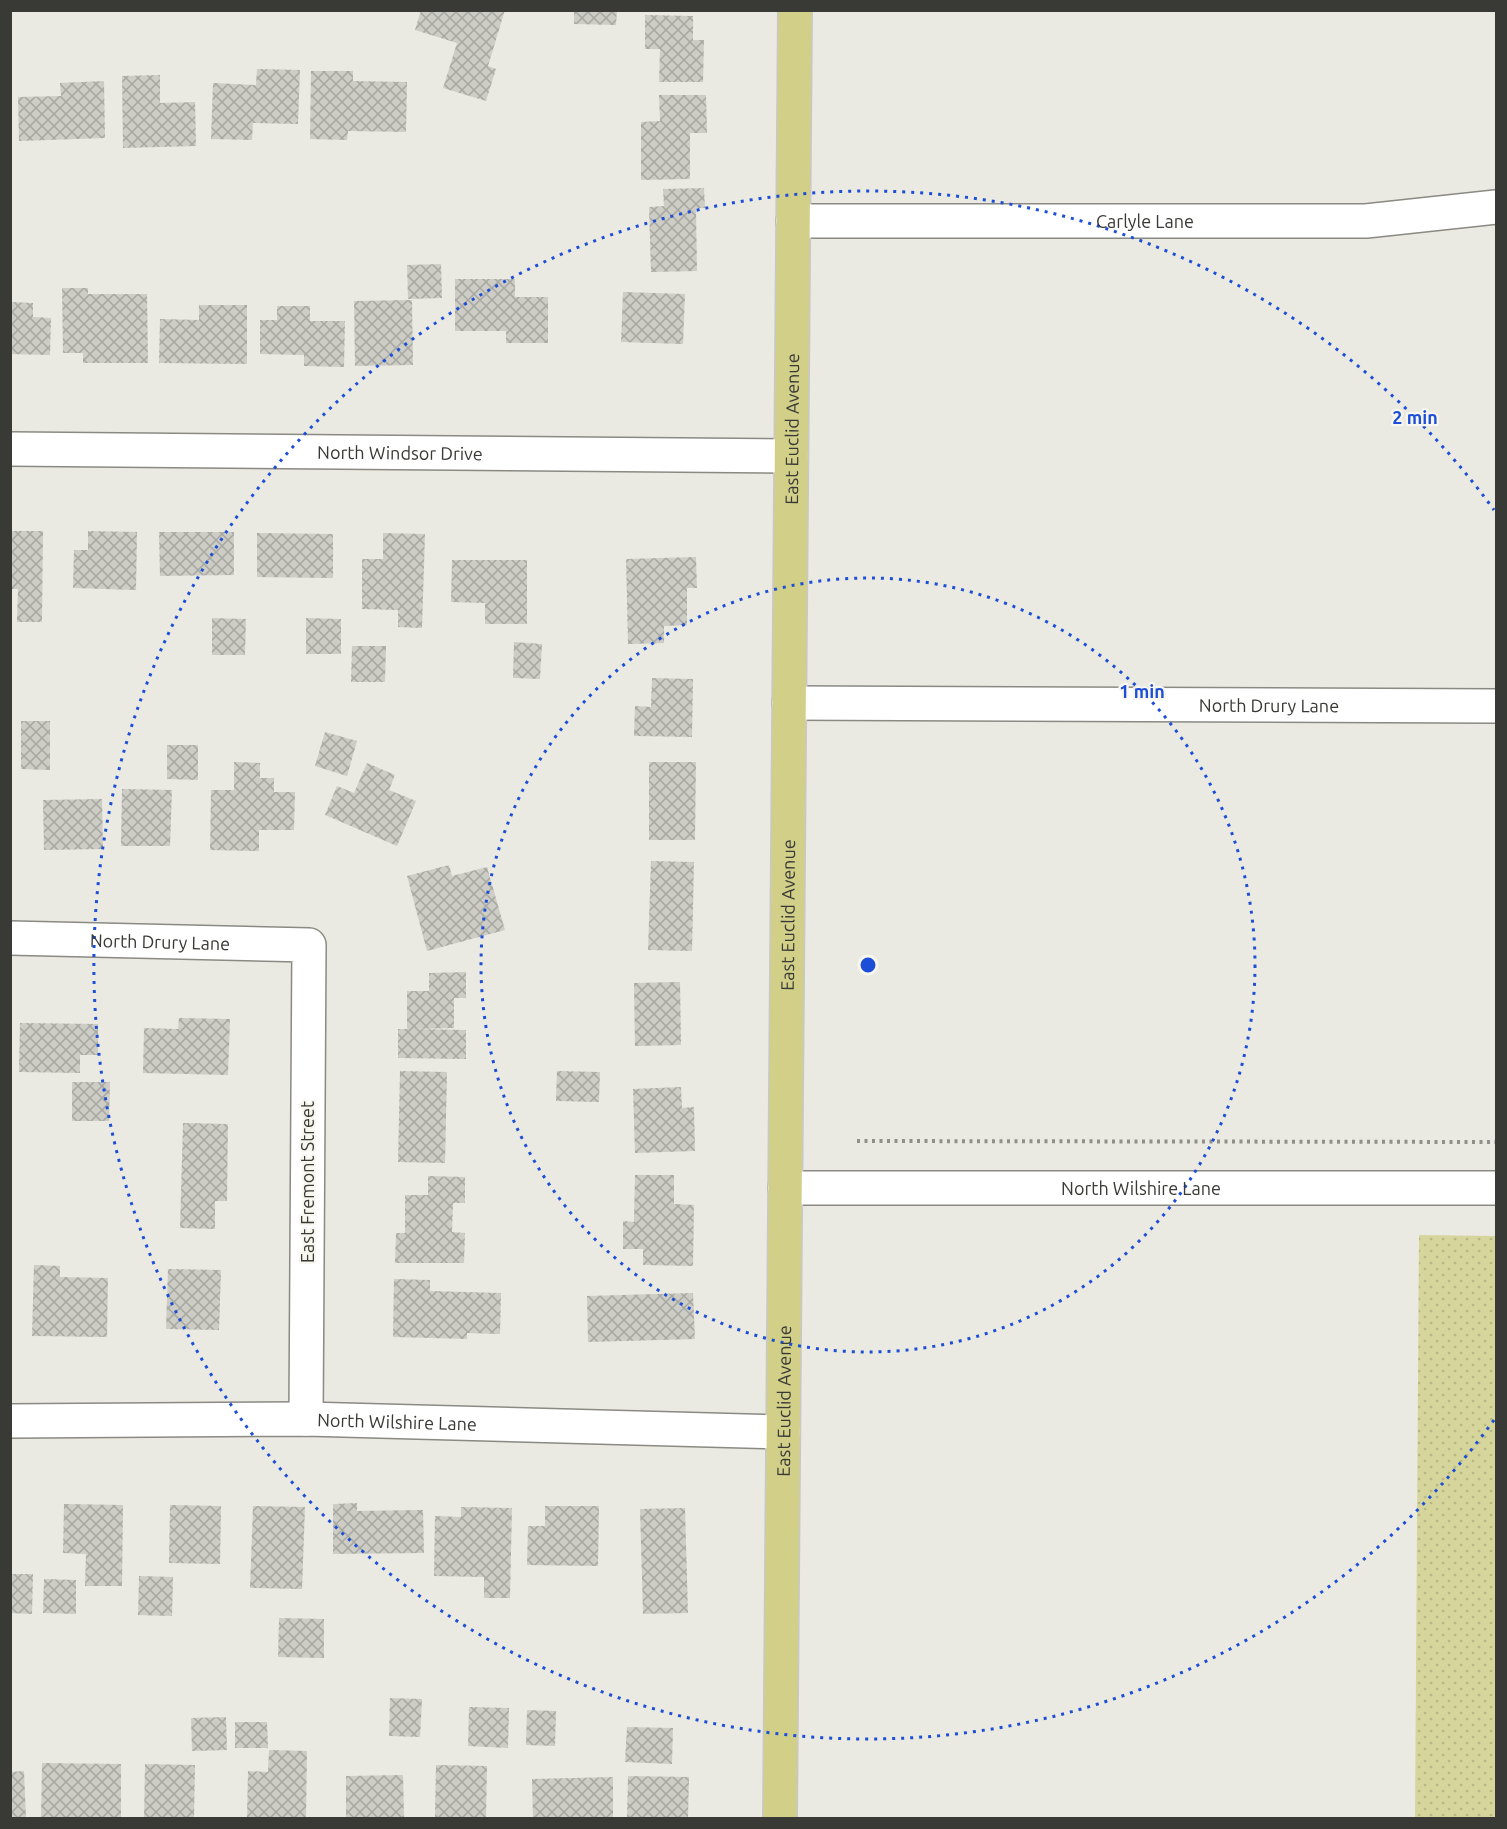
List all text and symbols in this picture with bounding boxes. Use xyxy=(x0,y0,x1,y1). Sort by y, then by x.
street label: Carlyle Lane xyxy=(1096,211,1194,231)
street label: East Euclid Avenue xyxy=(781,353,802,505)
text: 2 min xyxy=(1392,407,1438,427)
street label: North Windsor Drive xyxy=(317,442,483,463)
text: 1 min xyxy=(1119,681,1165,701)
street label: North Drury Lane xyxy=(1199,695,1339,715)
street label: East Euclid Avenue xyxy=(777,839,798,991)
street label: North Drury Lane xyxy=(90,930,230,953)
centre of rings xyxy=(858,955,878,975)
street label: East Fremont Street xyxy=(297,1101,317,1263)
street label: North Wilshire Lane xyxy=(1061,1178,1221,1198)
street label: East Euclid Avenue xyxy=(773,1325,794,1477)
street label: North Wilshire Lane xyxy=(317,1409,477,1434)

